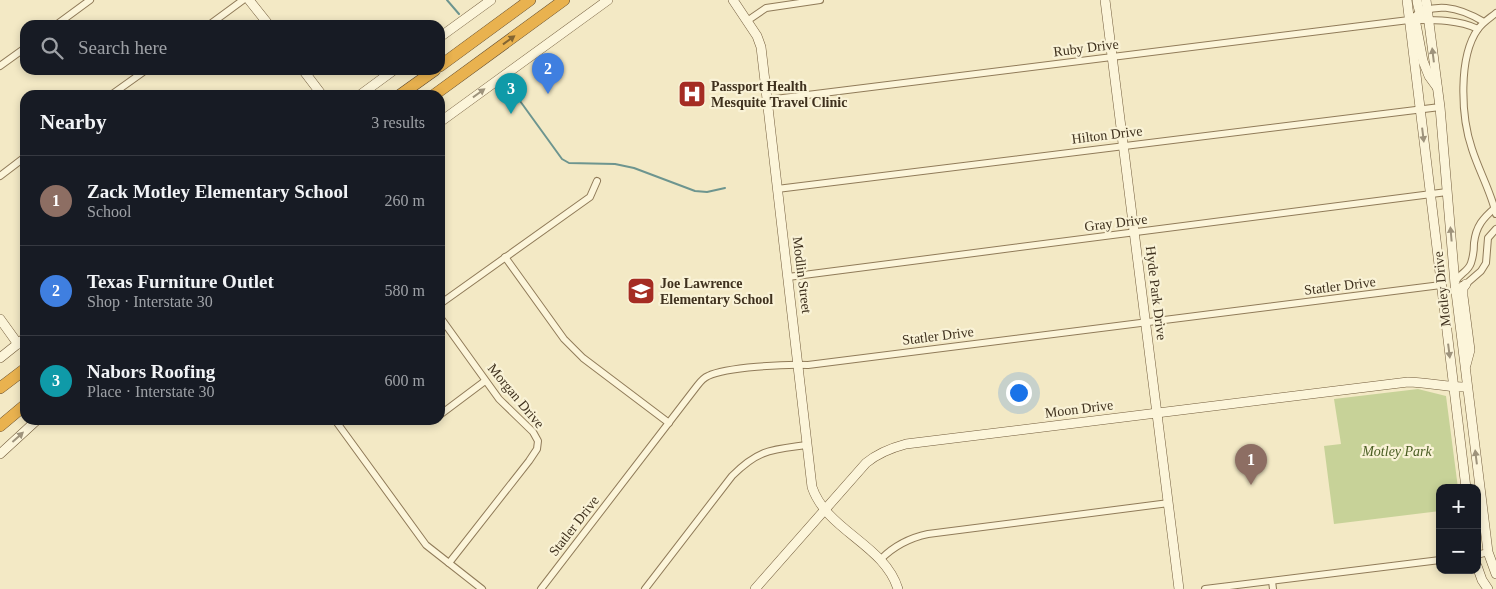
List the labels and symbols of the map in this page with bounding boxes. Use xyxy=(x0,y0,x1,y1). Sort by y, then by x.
one-way arrow xyxy=(502,35,516,45)
street label: Ruby Drive xyxy=(1052,37,1120,59)
one-way arrow xyxy=(1429,46,1437,62)
pin: 2 xyxy=(532,53,564,94)
pin: 3 xyxy=(495,73,527,114)
hospital icon: Passport Health Mesquite Travel Clinic xyxy=(677,79,707,109)
place label: Passport Health Mesquite Travel Clinic xyxy=(711,79,847,110)
one-way arrow xyxy=(472,88,485,99)
street label: Hilton Drive xyxy=(1071,123,1143,147)
one-way arrow xyxy=(1419,128,1427,144)
street label: Gray Drive xyxy=(1084,212,1148,234)
one-way arrow xyxy=(1446,225,1454,241)
street label: Modlin Street xyxy=(790,236,814,314)
street label: Hyde Park Drive xyxy=(1143,245,1169,341)
street label: Motley Drive xyxy=(1431,251,1453,327)
street label: Statler Drive xyxy=(1303,274,1377,298)
school or university icon: Joe Lawrence Elementary School xyxy=(626,276,656,306)
place label: Joe Lawrence Elementary School xyxy=(660,276,773,307)
street label: Statler Drive xyxy=(901,324,975,348)
one-way arrow xyxy=(1445,343,1453,359)
street label: Morgan Drive xyxy=(485,361,547,431)
your location xyxy=(1006,380,1032,406)
street label: Moon Drive xyxy=(1044,397,1114,421)
one-way arrow xyxy=(12,431,24,443)
pin: 1 xyxy=(1235,444,1267,485)
park label: Motley Park xyxy=(1361,444,1433,459)
one-way arrow xyxy=(1472,449,1480,465)
street label: Statler Drive xyxy=(546,493,602,559)

